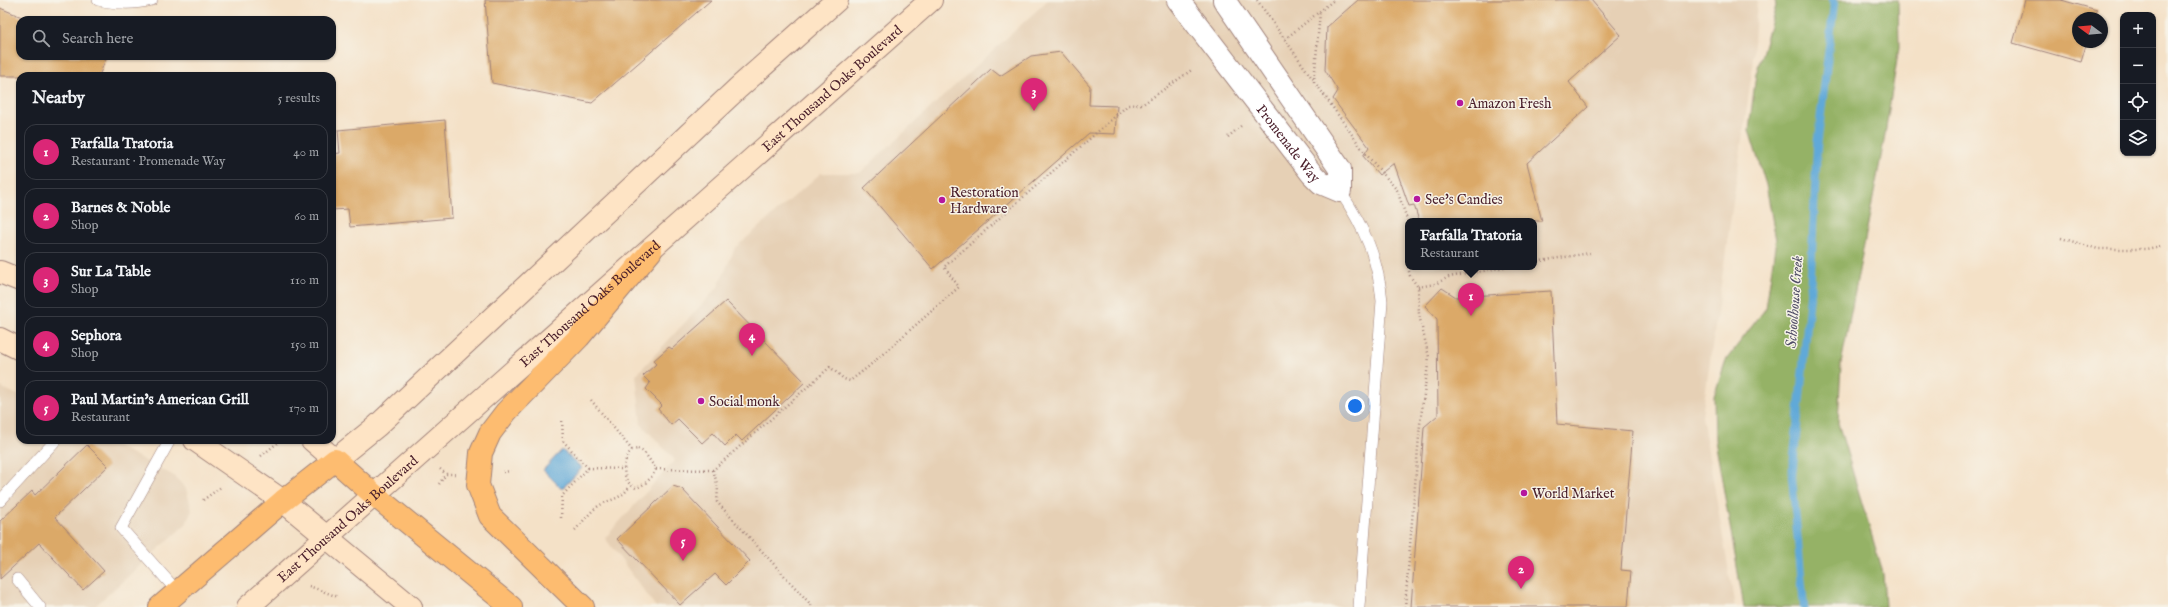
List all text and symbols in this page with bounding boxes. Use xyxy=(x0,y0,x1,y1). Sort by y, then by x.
north arrow xyxy=(2072,12,2108,48)
map controls xyxy=(2120,12,2156,156)
button: + xyxy=(2120,12,2156,48)
search box xyxy=(16,16,336,60)
street label: East Thousand Oaks Boulevard xyxy=(758,21,907,156)
icon: search xyxy=(30,27,52,49)
text: Search here xyxy=(62,29,133,48)
button: − xyxy=(2120,48,2156,84)
pin: 3 xyxy=(1021,78,1047,111)
button: locate xyxy=(2120,84,2156,120)
text: Nearby xyxy=(32,88,85,109)
text: 5 results xyxy=(278,90,320,107)
place label: Amazon Fresh xyxy=(1467,95,1552,113)
marker: Amazon Fresh xyxy=(1455,98,1465,108)
street label: Promenade Way xyxy=(1252,101,1324,187)
button: layers xyxy=(2120,120,2156,156)
text: Farfalla Tratoria xyxy=(71,134,173,153)
text: 1 xyxy=(44,144,48,161)
text: 40 m xyxy=(293,144,319,161)
text: Restaurant · Promenade Way xyxy=(71,153,225,170)
place label: Restoration Hardware xyxy=(950,184,1019,218)
place label: See's Candies xyxy=(1425,191,1503,209)
marker: See's Candies xyxy=(1412,194,1422,204)
marker: Restoration Hardware xyxy=(937,195,947,205)
text: Barnes & Noble xyxy=(71,198,170,217)
text: 2 xyxy=(43,208,49,225)
text: 60 m xyxy=(294,208,319,225)
text: Shop xyxy=(71,217,99,234)
popup xyxy=(1405,218,1537,270)
text: Farfalla Tratoria xyxy=(1420,226,1522,245)
street label: East Thousand Oaks Boulevard xyxy=(516,237,665,371)
text: Restaurant xyxy=(1420,245,1479,262)
water label: Schoolhouse Creek xyxy=(1782,255,1807,349)
text: Sur La Table xyxy=(71,262,151,281)
text: 3 xyxy=(44,272,48,289)
text: 110 m xyxy=(290,272,319,289)
text: Shop xyxy=(71,281,99,298)
pin: 1 xyxy=(1458,283,1484,316)
pin: 4 xyxy=(739,323,765,356)
text: Sephora xyxy=(71,326,122,345)
text: 4 xyxy=(43,336,49,353)
text: 150 m xyxy=(290,336,319,353)
text: Shop xyxy=(71,345,99,362)
text: Paul Martin's American Grill xyxy=(71,390,249,409)
place label: Social monk xyxy=(709,393,780,411)
marker: Social monk xyxy=(696,396,706,406)
your location xyxy=(1345,396,1365,416)
text: 5 xyxy=(44,400,48,417)
text: 170 m xyxy=(289,400,319,417)
text: Restaurant xyxy=(71,409,130,426)
street label: East Thousand Oaks Boulevard xyxy=(274,452,423,587)
place label: World Market xyxy=(1532,485,1615,503)
marker: World Market xyxy=(1519,488,1529,498)
pin: 5 xyxy=(670,528,696,561)
pin: 2 xyxy=(1508,556,1534,589)

